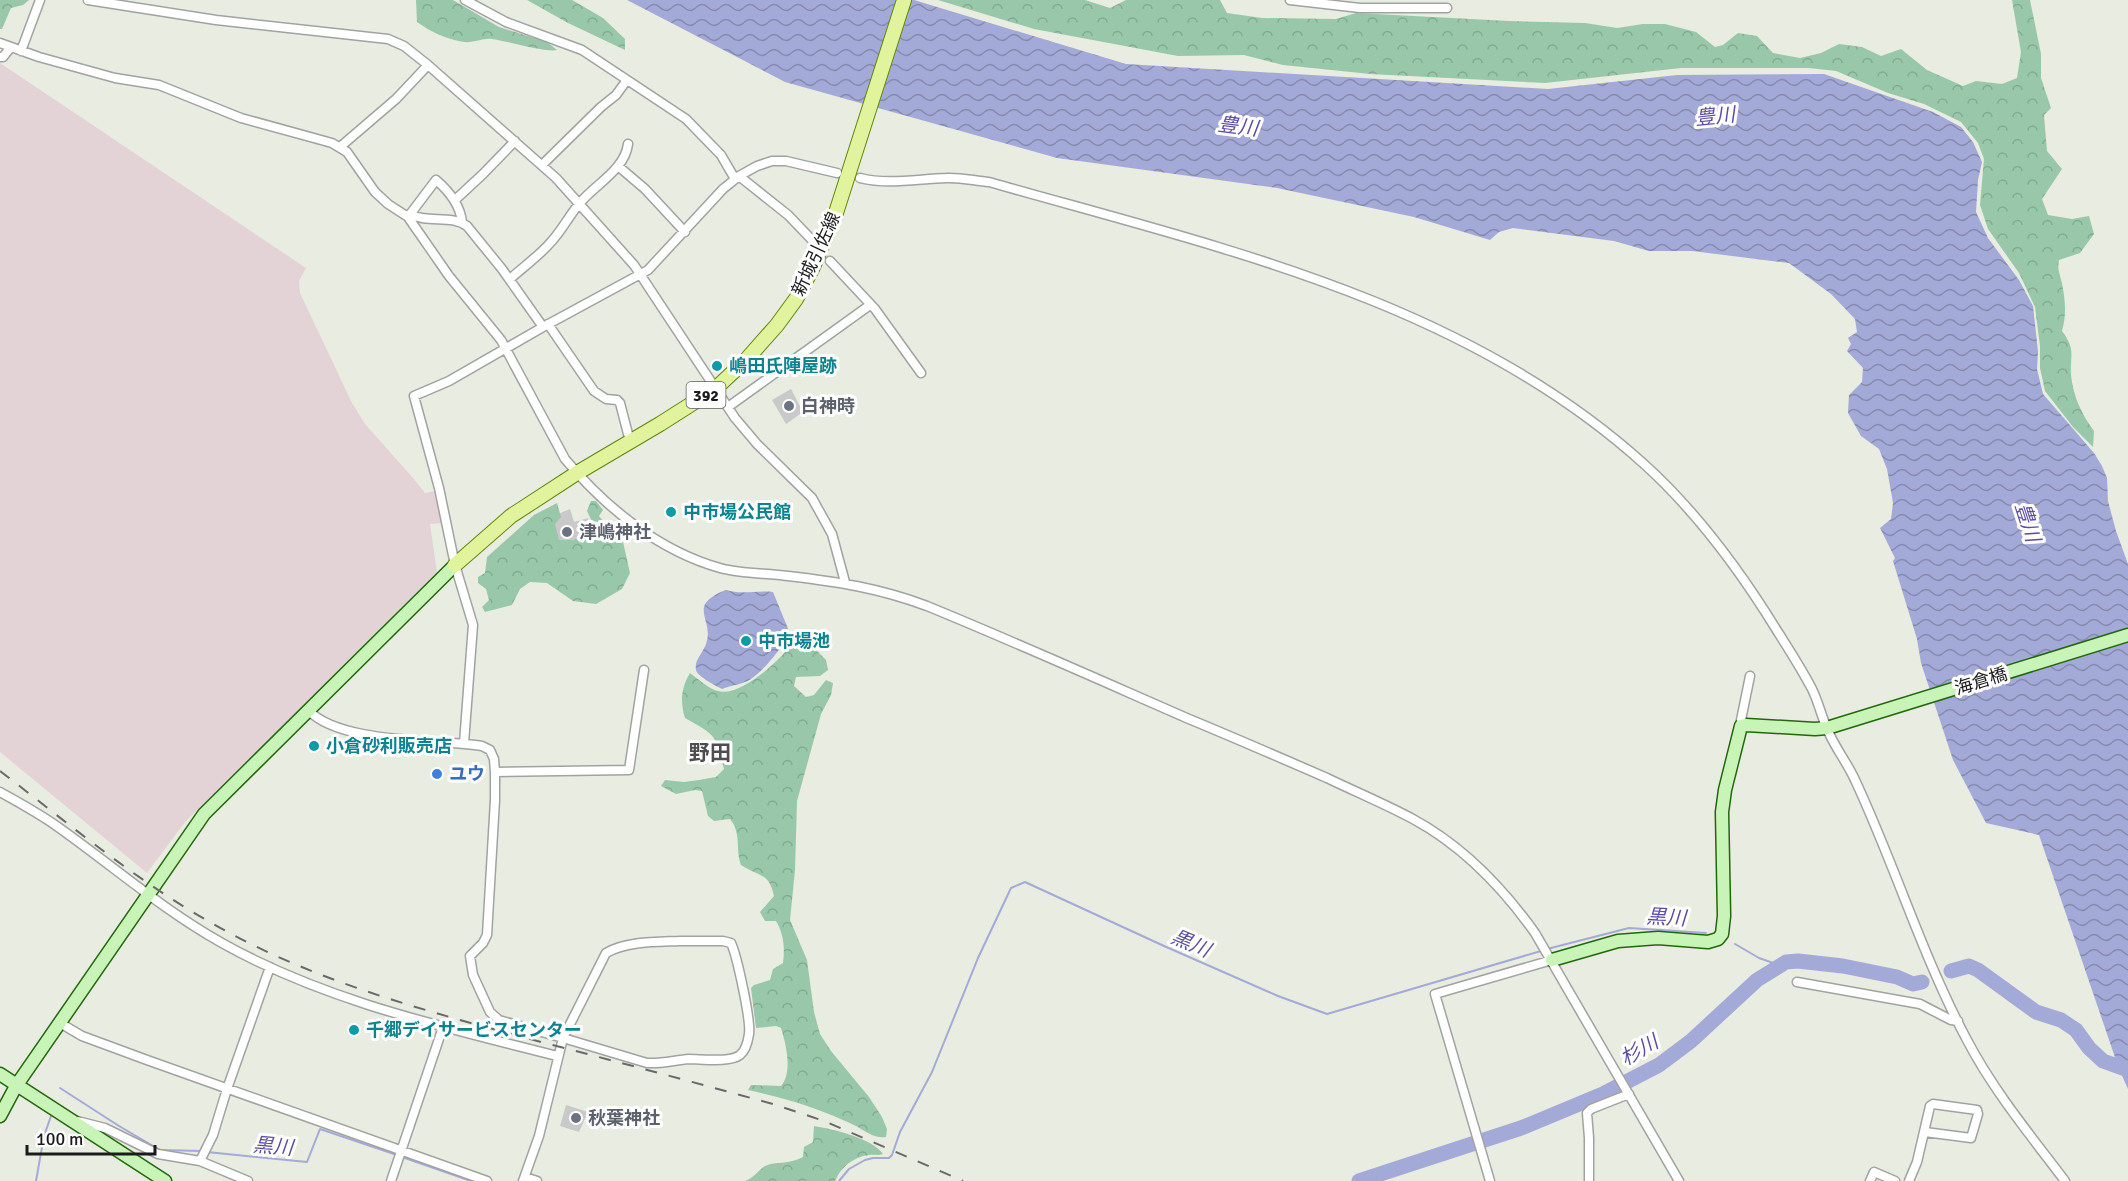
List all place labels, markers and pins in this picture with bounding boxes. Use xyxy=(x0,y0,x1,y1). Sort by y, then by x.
place label: 嶋田氏陣屋跡 xyxy=(729,355,837,377)
marker: 嶋田氏陣屋跡 xyxy=(710,359,724,373)
place label: 白神時 xyxy=(801,395,855,417)
marker: 白神時 xyxy=(782,399,796,413)
place label: 中市場公民館 xyxy=(683,501,791,523)
marker: 中市場公民館 xyxy=(664,505,678,519)
place label: 津嶋神社 xyxy=(579,521,651,543)
marker: 津嶋神社 xyxy=(560,525,574,539)
place label: 中市場池 xyxy=(758,630,830,652)
marker: 中市場池 xyxy=(739,634,753,648)
place label: 小倉砂利販売店 xyxy=(326,735,452,757)
marker: 小倉砂利販売店 xyxy=(307,739,321,753)
place label: ユウ xyxy=(449,763,485,785)
marker: ユウ xyxy=(430,767,444,781)
place label: 千郷デイサービスセンター xyxy=(366,1019,582,1041)
marker: 千郷デイサービスセンター xyxy=(347,1023,361,1037)
place label: 秋葉神社 xyxy=(588,1107,660,1129)
marker: 秋葉神社 xyxy=(569,1111,583,1125)

